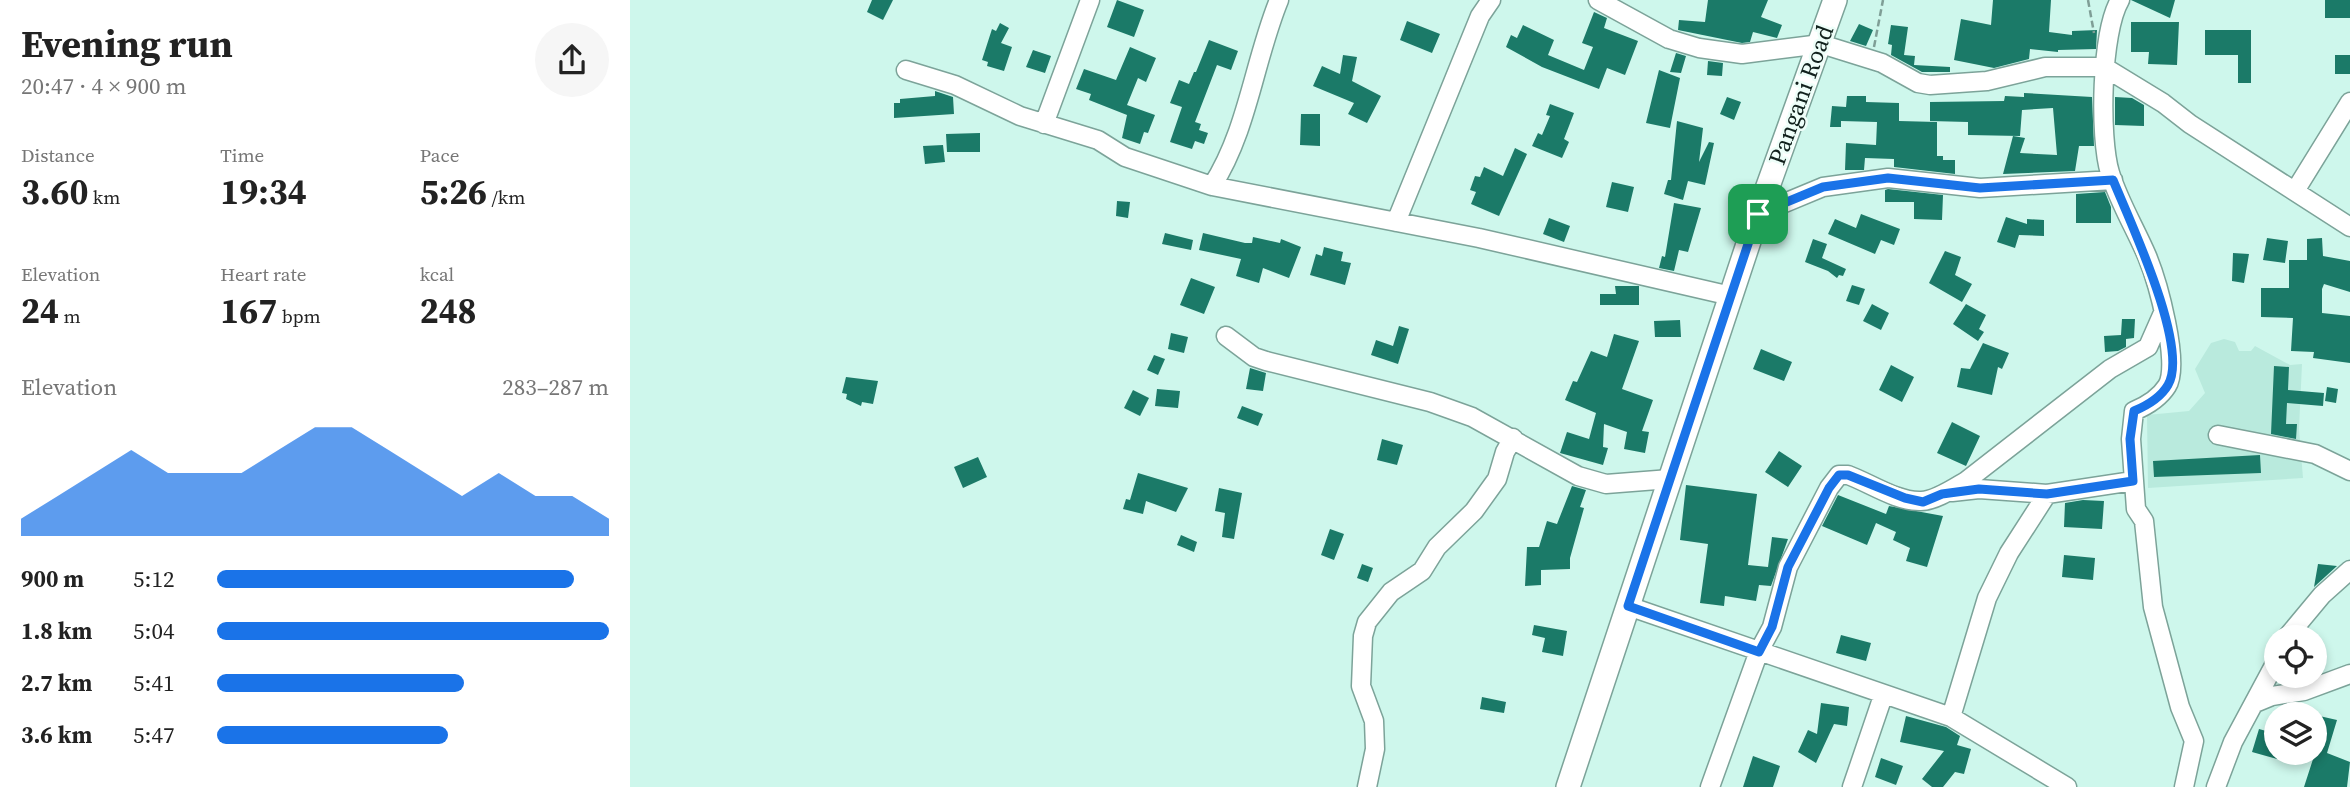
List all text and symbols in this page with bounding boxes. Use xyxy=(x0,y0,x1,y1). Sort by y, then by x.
text: Evening run xyxy=(21,18,233,70)
street label: Pangani Road xyxy=(1760,20,1841,169)
button: share xyxy=(535,23,609,97)
text: 20:47 · 4 × 900 m xyxy=(21,70,187,102)
text: Distance xyxy=(21,142,95,168)
text: Time xyxy=(220,142,264,168)
text: Pace xyxy=(420,142,459,168)
text: 3.60 xyxy=(21,168,88,216)
text: 19:34 xyxy=(220,168,307,216)
text: 5:26 xyxy=(420,168,487,216)
text: km xyxy=(88,184,120,210)
text: /km xyxy=(487,184,525,210)
pin xyxy=(1728,184,1788,244)
icon: arrive xyxy=(1739,195,1777,233)
text: Elevation xyxy=(21,261,100,287)
text: Heart rate xyxy=(220,261,306,287)
text: kcal xyxy=(420,261,454,287)
text: 24 xyxy=(21,287,59,335)
text: 167 xyxy=(220,287,277,335)
text: 248 xyxy=(420,287,477,335)
text: m xyxy=(59,303,81,329)
text: bpm xyxy=(277,303,321,329)
text: Elevation xyxy=(21,371,117,403)
text: 283–287 m xyxy=(502,371,609,403)
text: 900 m xyxy=(21,563,84,595)
text: 5:12 xyxy=(133,563,174,595)
text: 1.8 km xyxy=(21,615,92,647)
text: 5:04 xyxy=(133,615,174,647)
map controls xyxy=(2264,625,2327,765)
button: locate xyxy=(2264,625,2327,688)
text: 2.7 km xyxy=(21,667,92,699)
text: 5:41 xyxy=(133,667,174,699)
button: layers xyxy=(2264,702,2327,765)
text: 3.6 km xyxy=(21,719,92,751)
text: 5:47 xyxy=(133,719,174,751)

